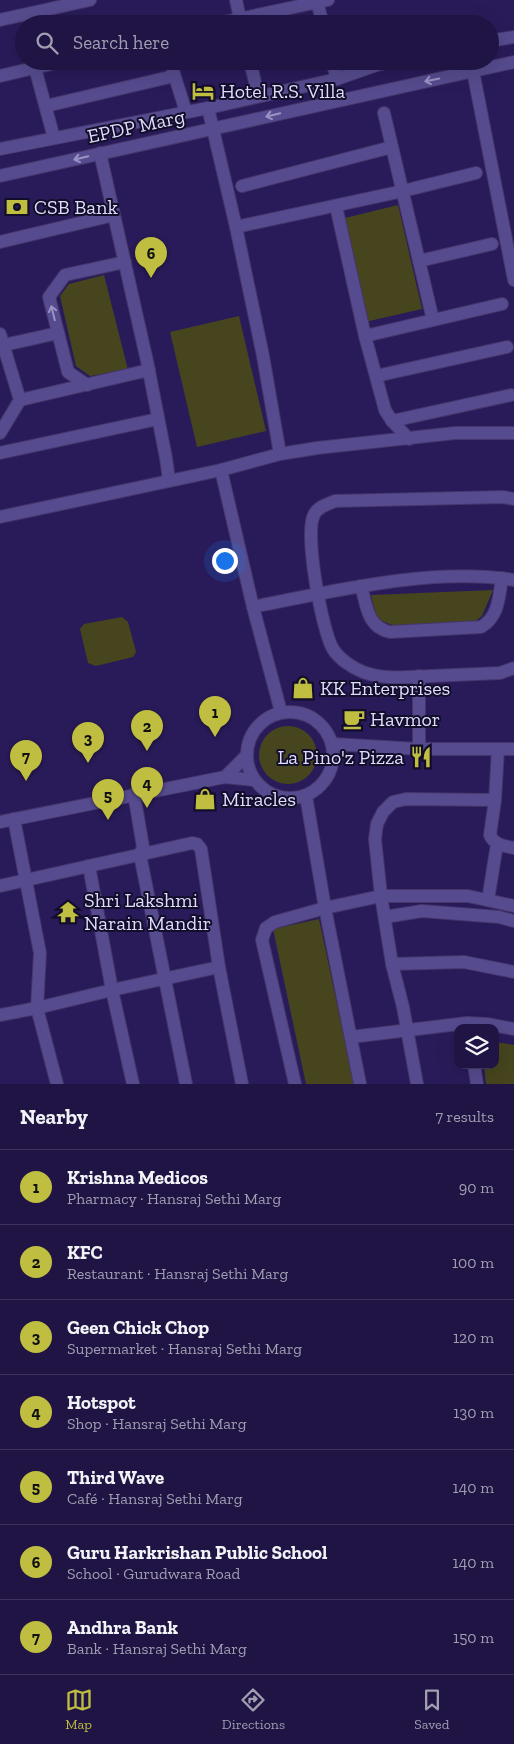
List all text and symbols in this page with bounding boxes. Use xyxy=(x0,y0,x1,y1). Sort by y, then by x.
search box xyxy=(15,15,499,70)
icon: search xyxy=(33,29,61,57)
text: Search here xyxy=(73,31,169,54)
one-way arrow xyxy=(425,76,441,85)
hotel icon: Hotel R.S. Villa xyxy=(190,78,216,104)
place label: Hotel R.S. Villa xyxy=(220,79,345,103)
street label: EPDP Marg xyxy=(85,104,187,148)
one-way arrow xyxy=(266,111,282,120)
one-way arrow xyxy=(73,154,89,163)
bank icon: CSB Bank xyxy=(4,194,30,220)
place label: CSB Bank xyxy=(34,195,118,219)
pin: 6 xyxy=(135,237,167,278)
one-way arrow xyxy=(48,306,57,322)
your location xyxy=(212,548,238,574)
shop icon: KK Enterprises xyxy=(290,675,316,701)
place label: KK Enterprises xyxy=(320,676,450,700)
pin: 1 xyxy=(199,696,231,737)
cafe icon: Havmor xyxy=(341,706,367,732)
place label: Havmor xyxy=(370,707,440,731)
pin: 2 xyxy=(131,710,163,751)
pin: 3 xyxy=(72,722,104,763)
pin: 7 xyxy=(10,740,42,781)
restaurant icon: La Pino'z Pizza xyxy=(408,744,434,770)
place label: La Pino'z Pizza xyxy=(277,745,404,769)
pin: 4 xyxy=(131,767,163,808)
pin: 5 xyxy=(92,779,124,820)
shop icon: Miracles xyxy=(192,786,218,812)
place label: Miracles xyxy=(222,787,296,811)
place label: Shri Lakshmi Narain Mandir xyxy=(84,888,211,935)
temple icon: Shri Lakshmi Narain Mandir xyxy=(55,899,81,925)
map controls xyxy=(454,1024,499,1069)
button: layers xyxy=(454,1024,499,1069)
text: Nearby xyxy=(20,1104,88,1129)
text: 7 results xyxy=(435,1107,494,1126)
text: Krishna Medicos xyxy=(67,1166,208,1189)
text: 1 xyxy=(33,1178,39,1197)
text: 90 m xyxy=(459,1178,494,1197)
text: Pharmacy · Hansraj Sethi Marg xyxy=(67,1189,281,1208)
text: KFC xyxy=(67,1241,103,1264)
text: 2 xyxy=(32,1253,40,1272)
text: 100 m xyxy=(452,1253,494,1272)
text: Restaurant · Hansraj Sethi Marg xyxy=(67,1264,288,1283)
text: Geen Chick Chop xyxy=(67,1316,209,1339)
text: 3 xyxy=(32,1328,40,1347)
text: 120 m xyxy=(453,1328,494,1347)
text: Supermarket · Hansraj Sethi Marg xyxy=(67,1339,302,1358)
text: Hotspot xyxy=(67,1391,136,1414)
text: 4 xyxy=(31,1403,41,1422)
text: 130 m xyxy=(453,1403,494,1422)
text: Shop · Hansraj Sethi Marg xyxy=(67,1414,246,1433)
text: Third Wave xyxy=(67,1466,164,1489)
text: 5 xyxy=(32,1478,40,1497)
text: 140 m xyxy=(453,1478,494,1497)
text: Café · Hansraj Sethi Marg xyxy=(67,1489,243,1508)
text: Guru Harkrishan Public School xyxy=(67,1541,327,1564)
text: 6 xyxy=(32,1553,40,1572)
text: 140 m xyxy=(453,1553,494,1572)
text: School · Gurudwara Road xyxy=(67,1564,240,1583)
text: Andhra Bank xyxy=(67,1616,178,1639)
text: 7 xyxy=(32,1628,40,1647)
text: 150 m xyxy=(453,1628,494,1647)
text: Bank · Hansraj Sethi Marg xyxy=(67,1639,247,1658)
tab: Map xyxy=(65,1686,93,1733)
tab: Directions xyxy=(222,1686,285,1733)
tab: Saved xyxy=(414,1686,449,1733)

